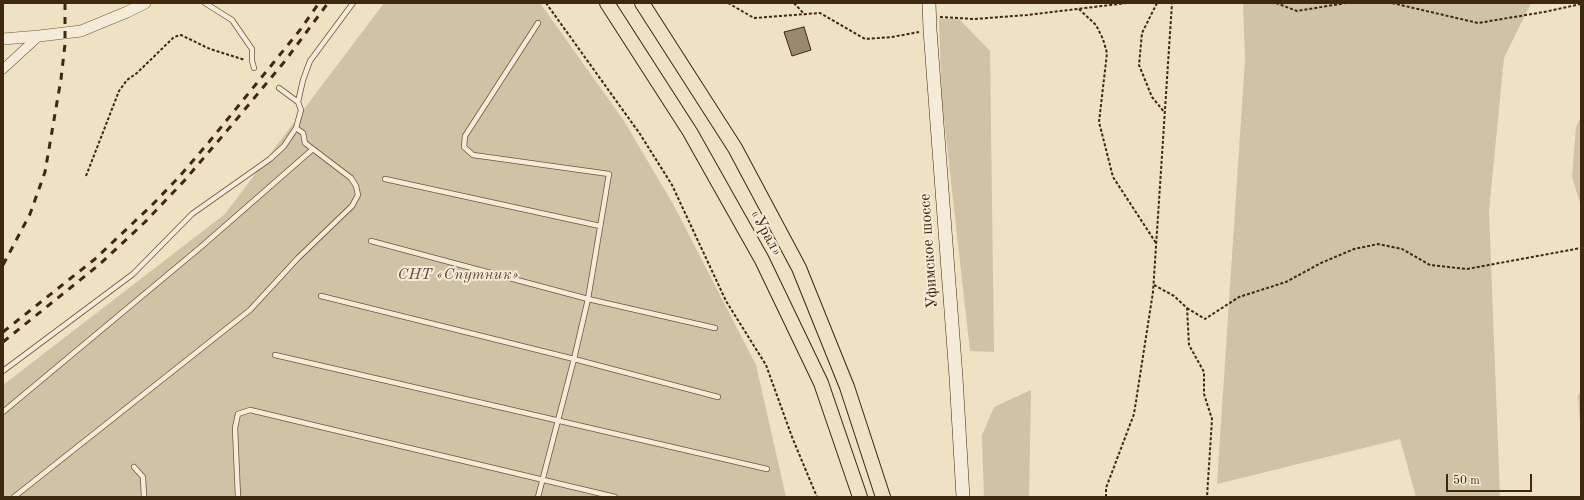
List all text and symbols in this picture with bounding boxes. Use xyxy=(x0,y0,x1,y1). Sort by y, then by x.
street label: Уфимское шоссе xyxy=(915,193,943,309)
street label: «Урал» xyxy=(745,206,787,260)
park label: СНТ «Спутник» xyxy=(397,265,519,285)
scale bar xyxy=(1448,466,1534,492)
text: 50 m xyxy=(1453,475,1480,487)

